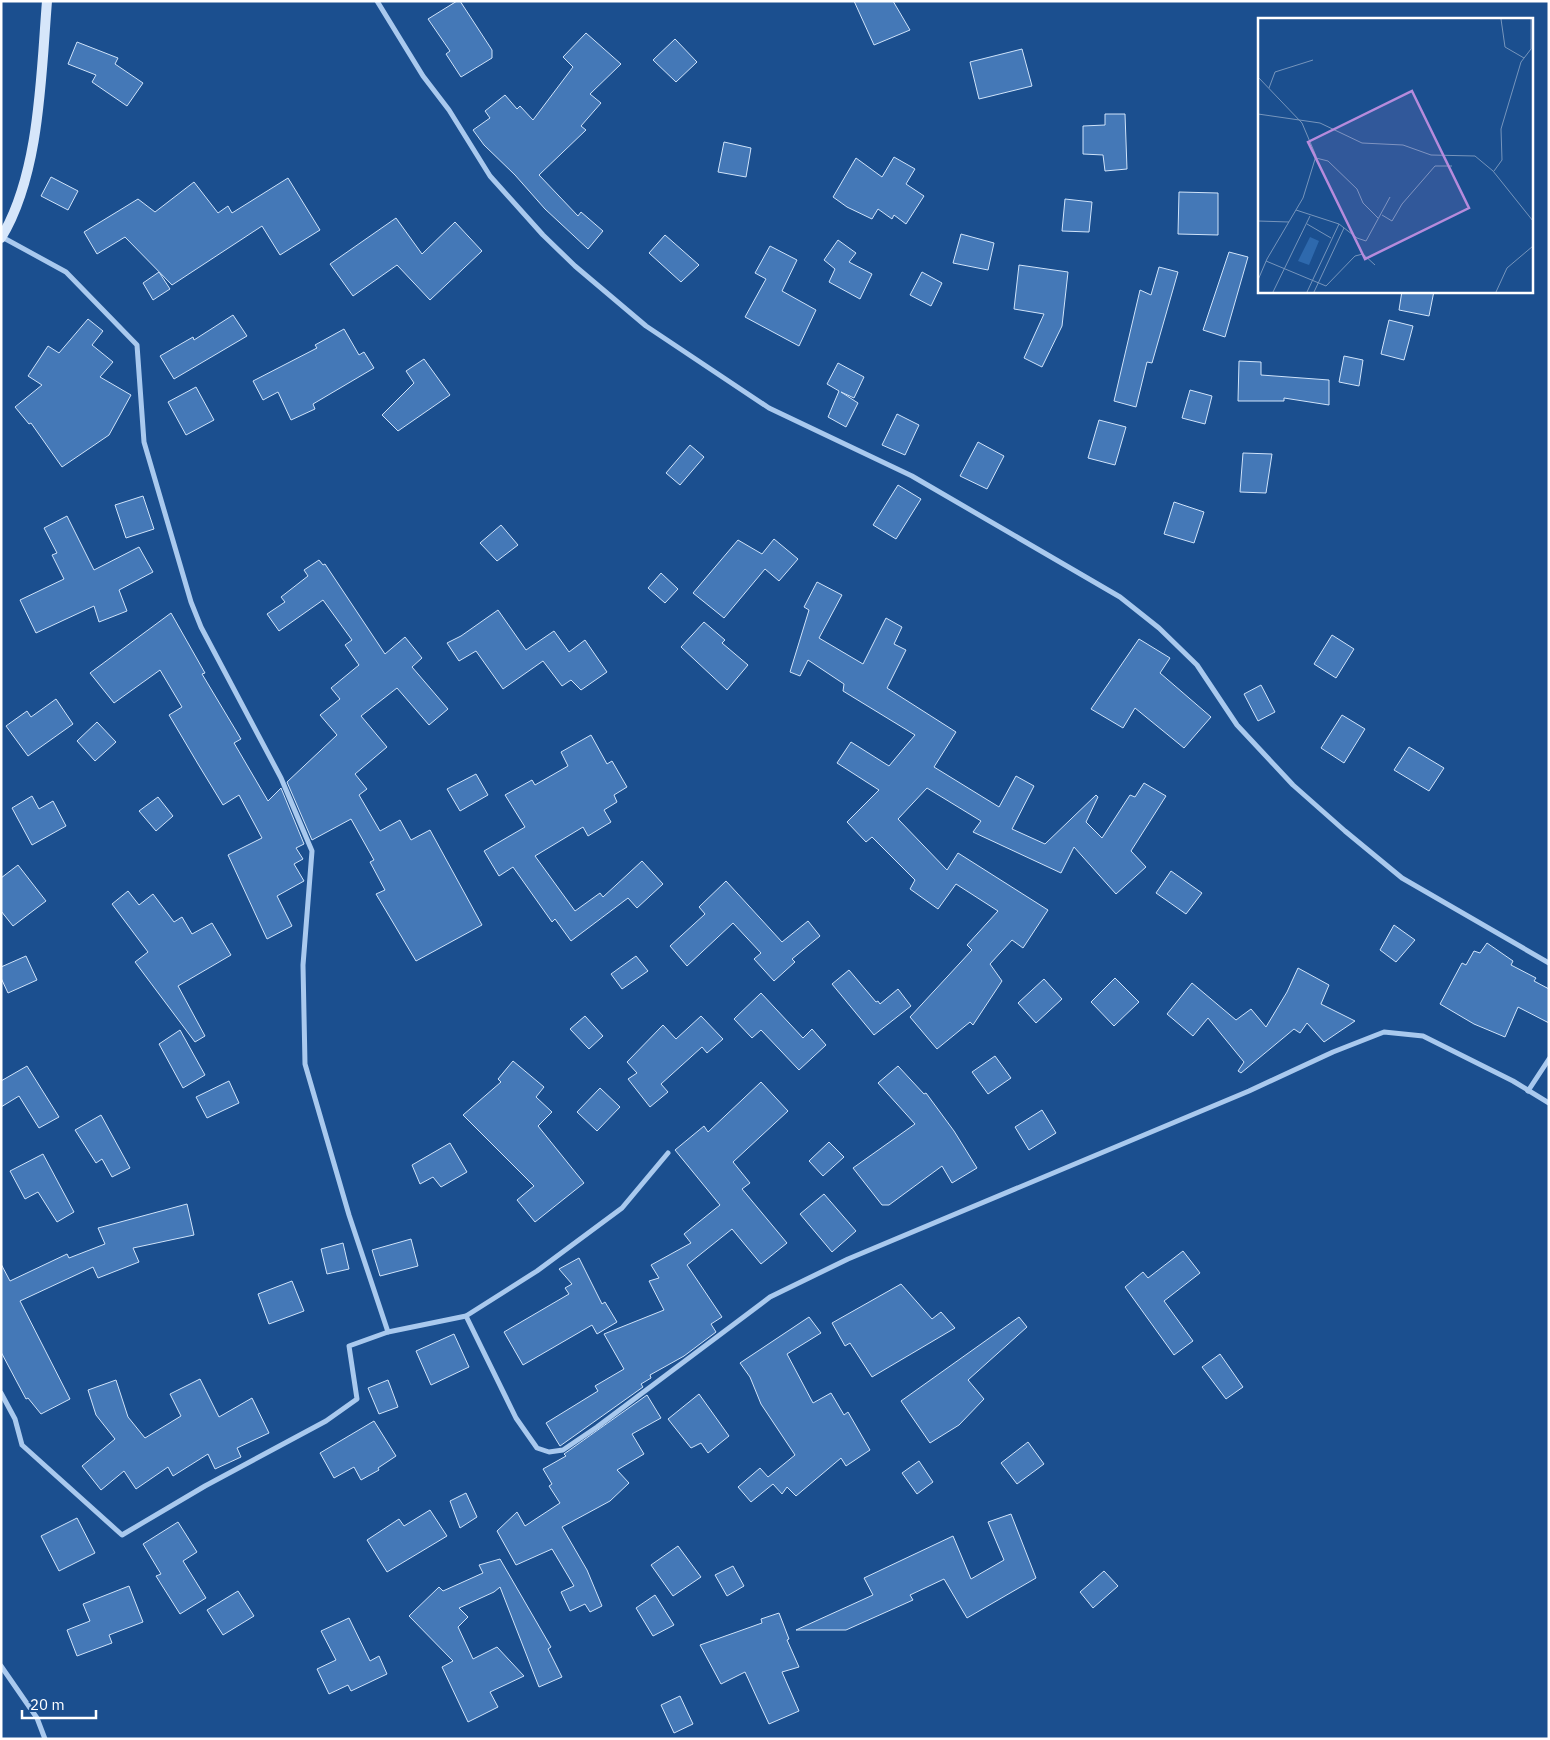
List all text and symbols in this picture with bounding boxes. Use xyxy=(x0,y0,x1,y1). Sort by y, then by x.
inset map xyxy=(1258,18,1532,292)
scale bar xyxy=(22,1688,96,1720)
text: 20 m xyxy=(30,1695,65,1714)

